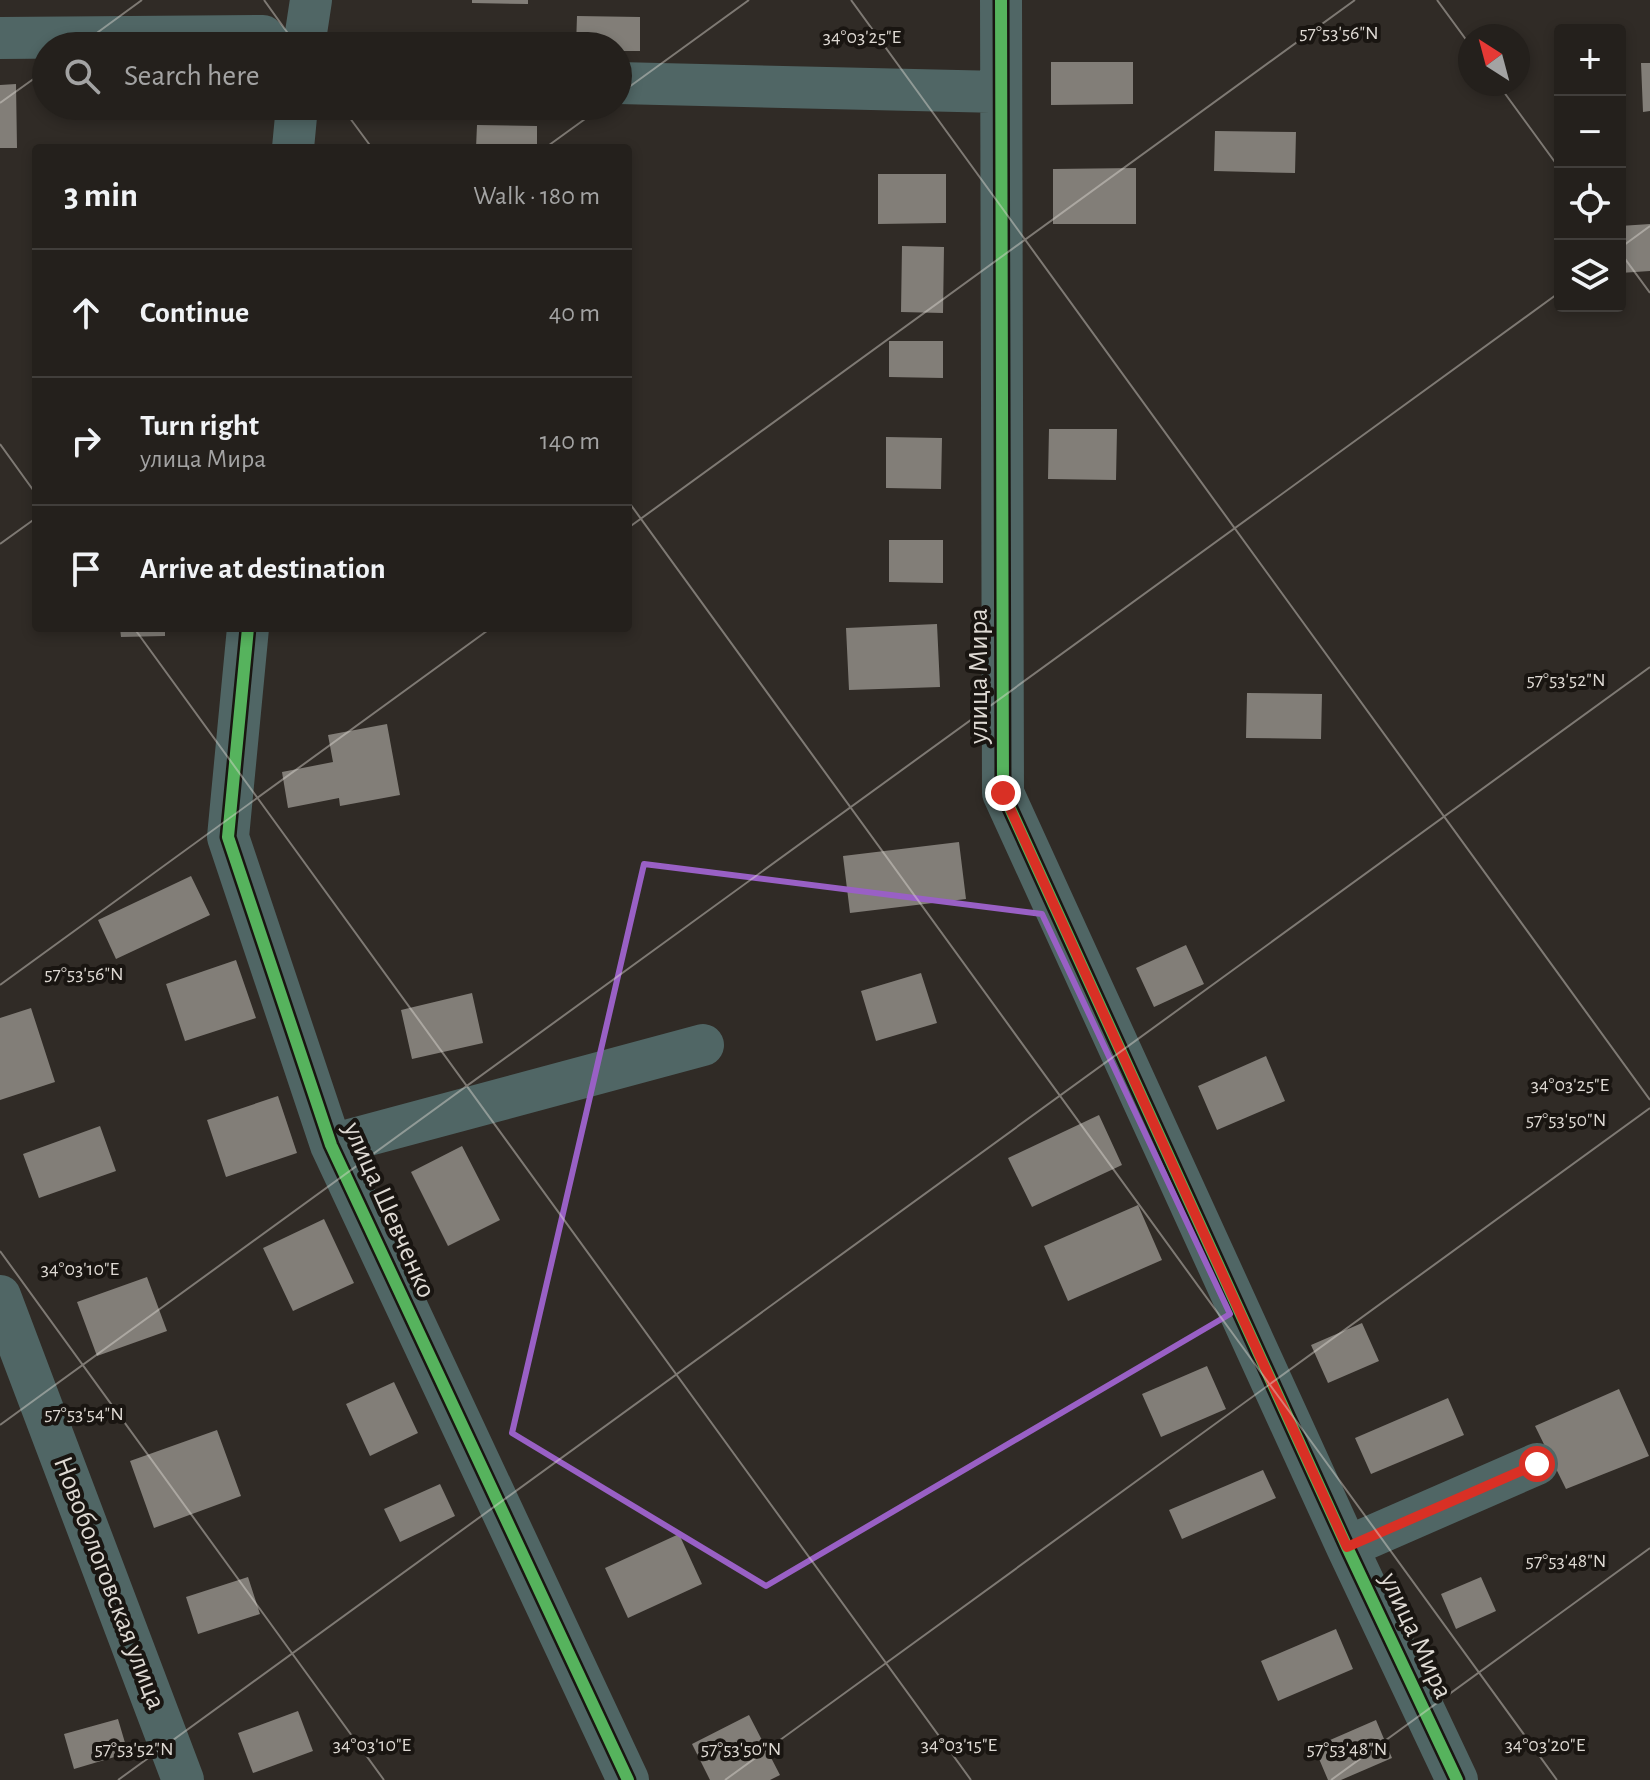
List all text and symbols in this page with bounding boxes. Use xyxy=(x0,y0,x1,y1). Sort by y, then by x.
text: 57°53'56"N xyxy=(1299,23,1379,43)
north arrow xyxy=(1458,24,1530,96)
map controls xyxy=(1554,24,1626,312)
button: + xyxy=(1554,24,1626,96)
text: 34°03'25"E xyxy=(823,27,902,47)
search box xyxy=(32,32,632,120)
icon: search xyxy=(60,54,104,98)
text: Search here xyxy=(124,61,260,91)
button: − xyxy=(1554,96,1626,168)
button: locate xyxy=(1554,168,1626,240)
text: 3 min xyxy=(64,179,138,213)
text: Walk · 180 m xyxy=(473,183,600,209)
button: layers xyxy=(1554,240,1626,312)
icon: ahead xyxy=(64,291,108,335)
text: Continue xyxy=(140,298,249,328)
text: 40 m xyxy=(549,300,600,326)
text: Turn right xyxy=(140,411,259,441)
icon: right xyxy=(64,419,108,463)
text: 140 m xyxy=(540,428,600,454)
text: улица Мира xyxy=(140,446,266,472)
icon: arrive xyxy=(64,547,108,591)
text: Arrive at destination xyxy=(140,554,386,584)
street label: улица Мира xyxy=(965,608,993,745)
text: 57°53'52"N xyxy=(1526,670,1606,690)
route end xyxy=(985,775,1021,811)
text: 57°53'56"N xyxy=(44,964,124,984)
text: 34°03'25"E xyxy=(1531,1075,1610,1095)
text: 57°53'50"N xyxy=(1526,1110,1606,1130)
street label: улица Шевченко xyxy=(337,1117,440,1302)
text: 34°03'10"E xyxy=(41,1259,120,1279)
text: 57°53'54"N xyxy=(44,1404,124,1424)
route start xyxy=(1519,1446,1555,1482)
street label: Новобологовская улица xyxy=(48,1453,170,1713)
text: 57°53'48"N xyxy=(1526,1551,1606,1571)
street label: улица Мира xyxy=(1374,1568,1457,1704)
text: 34°03'10"E xyxy=(333,1735,412,1755)
text: 34°03'15"E xyxy=(921,1735,998,1755)
text: 34°03'20"E xyxy=(1505,1735,1586,1755)
text: 57°53'52"N xyxy=(94,1739,174,1759)
text: 57°53'50"N xyxy=(701,1739,781,1759)
text: 57°53'48"N xyxy=(1307,1739,1387,1759)

